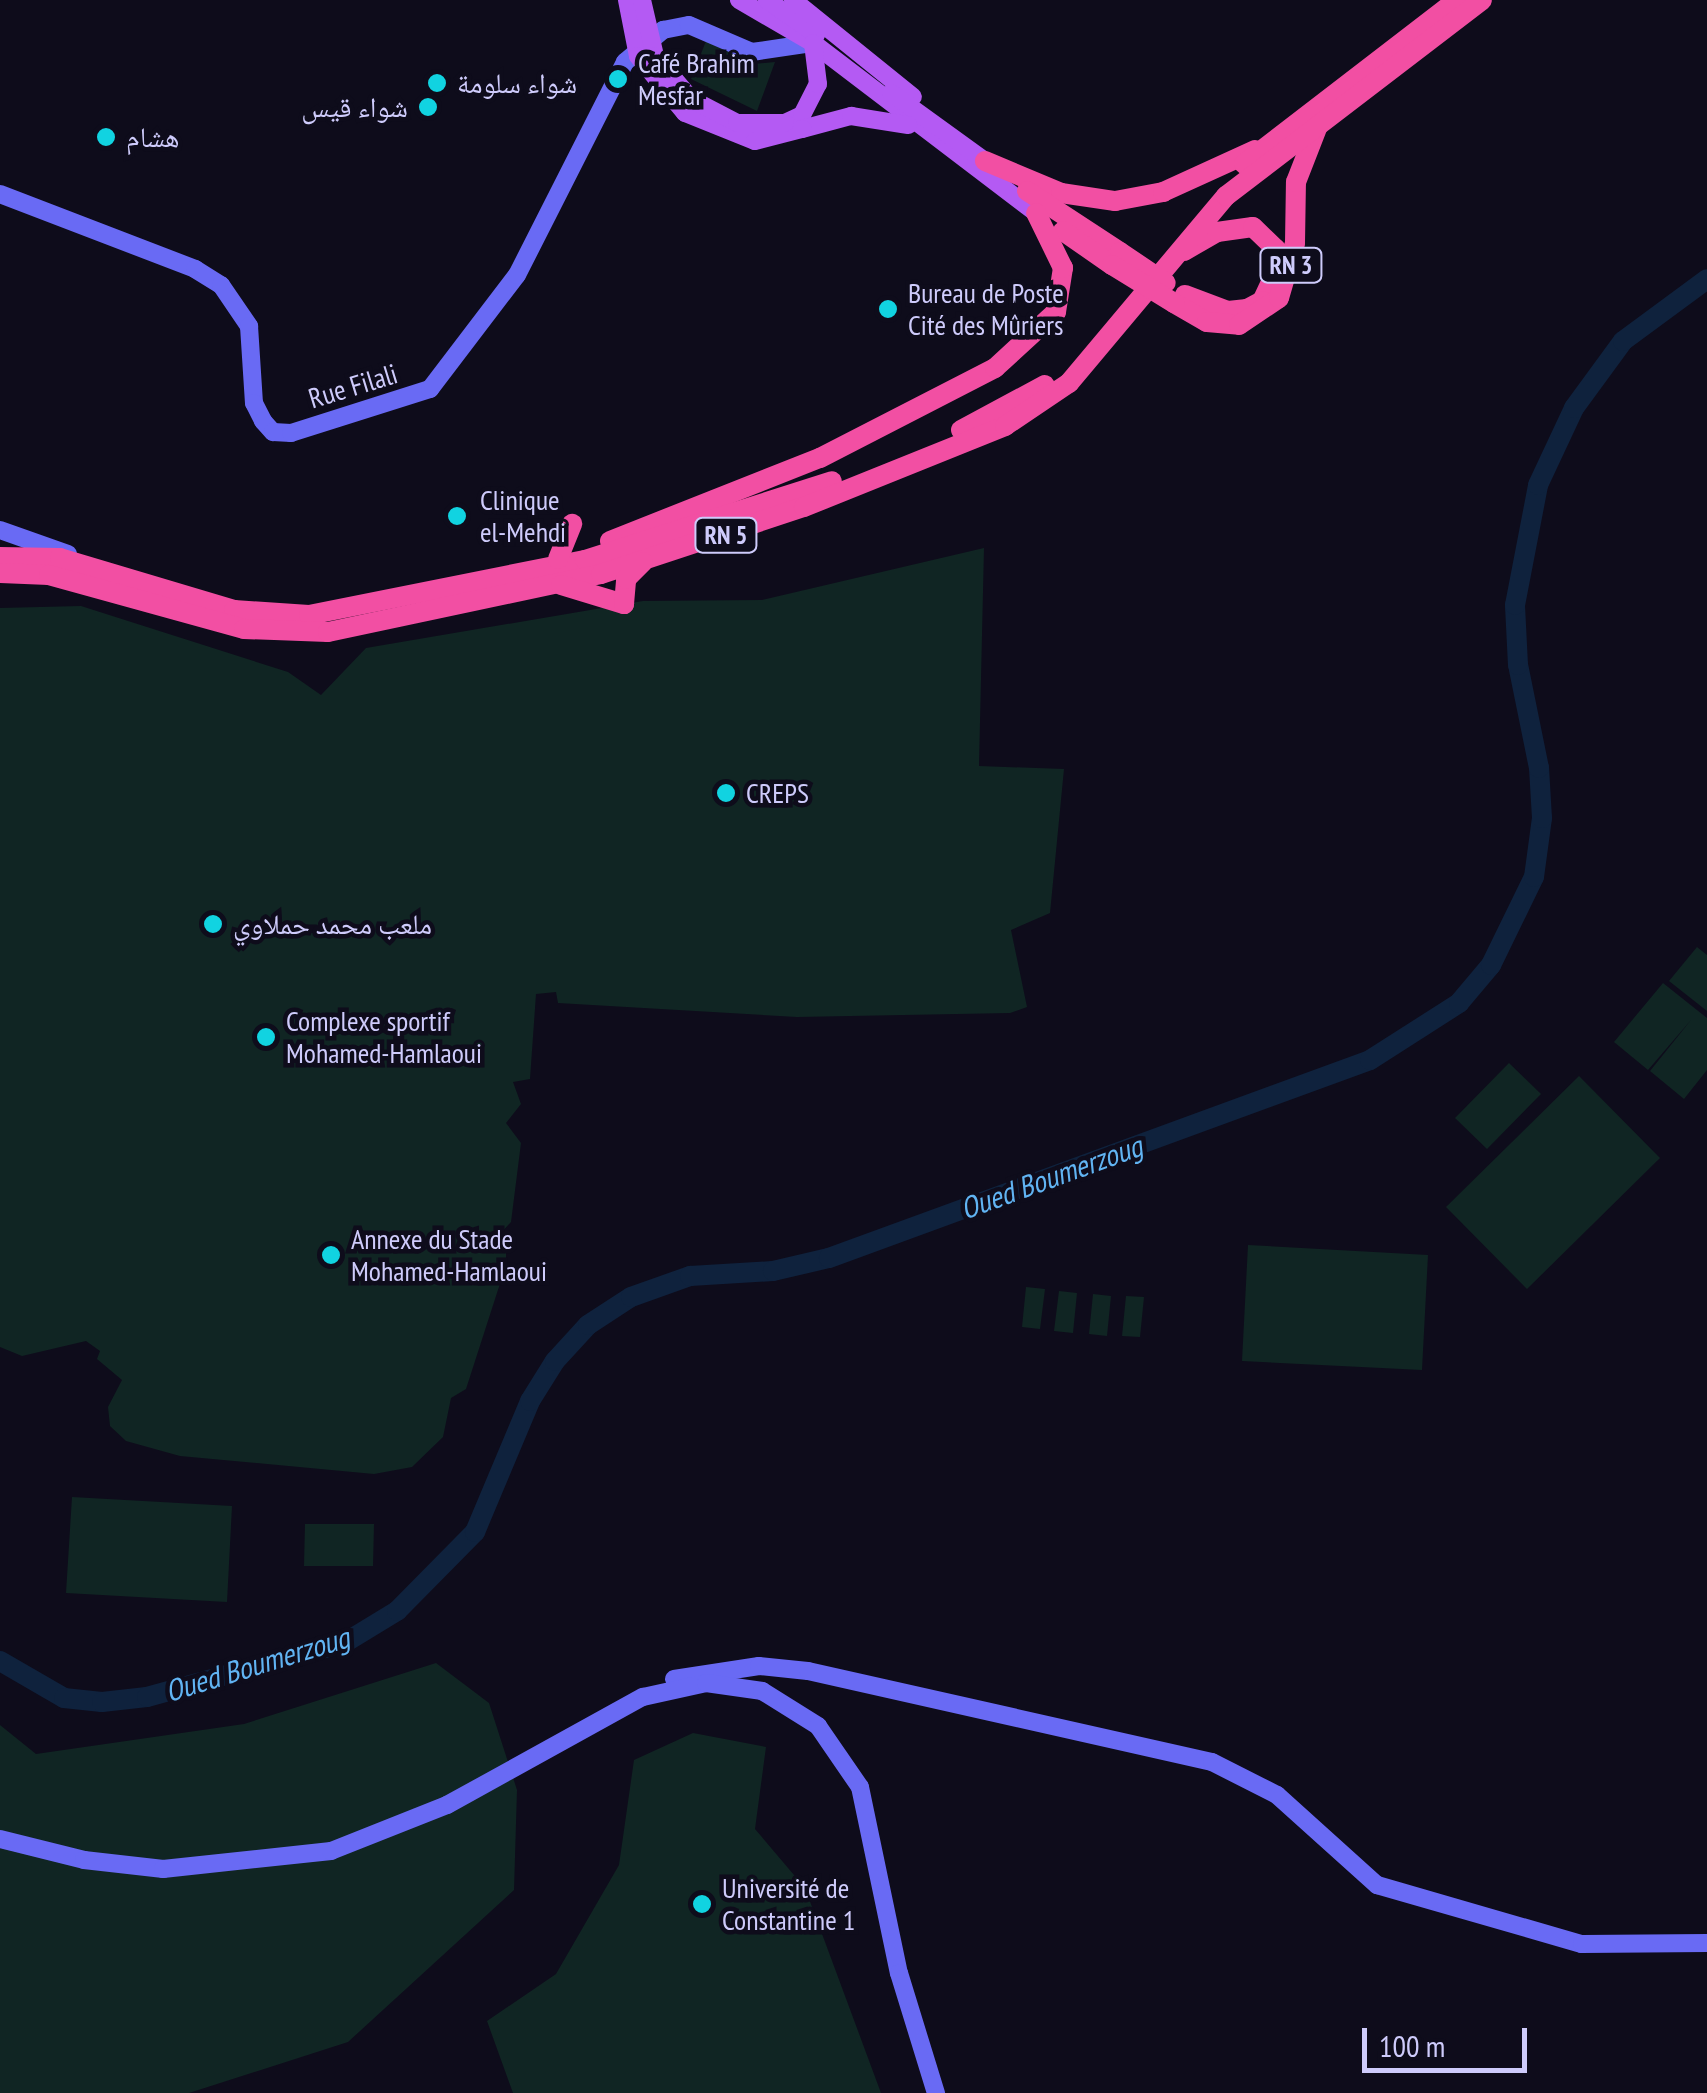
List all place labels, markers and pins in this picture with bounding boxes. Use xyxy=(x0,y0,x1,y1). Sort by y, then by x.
place label: Café Brahim Mesfar xyxy=(638,46,755,112)
place label: شواء سلومة xyxy=(457,66,577,100)
marker: Café Brahim Mesfar xyxy=(607,68,629,90)
marker: شواء سلومة xyxy=(426,72,448,94)
place label: شواء قيس xyxy=(301,90,408,124)
marker: شواء قيس xyxy=(417,96,439,118)
place label: هشام xyxy=(126,120,180,154)
marker: هشام xyxy=(95,126,117,148)
place label: Bureau de Poste Cité des Mûriers xyxy=(908,276,1064,342)
marker: Bureau de Poste Cité des Mûriers xyxy=(877,298,899,320)
place label: Clinique el-Mehdi xyxy=(480,483,566,549)
marker: Clinique el-Mehdi xyxy=(444,503,470,529)
place label: CREPS xyxy=(746,776,809,810)
marker: CREPS xyxy=(715,782,737,804)
place label: ملعب محمد حملاوي xyxy=(233,907,432,941)
marker: ملعب محمد حملاوي xyxy=(202,913,224,935)
place label: Complexe sportif Mohamed-Hamlaoui xyxy=(286,1004,482,1070)
marker: Complexe sportif Mohamed-Hamlaoui xyxy=(255,1026,277,1048)
place label: Annexe du Stade Mohamed-Hamlaoui xyxy=(351,1222,547,1288)
marker: Annexe du Stade Mohamed-Hamlaoui xyxy=(320,1244,342,1266)
place label: Université de Constantine 1 xyxy=(722,1871,855,1937)
marker: Université de Constantine 1 xyxy=(691,1893,713,1915)

